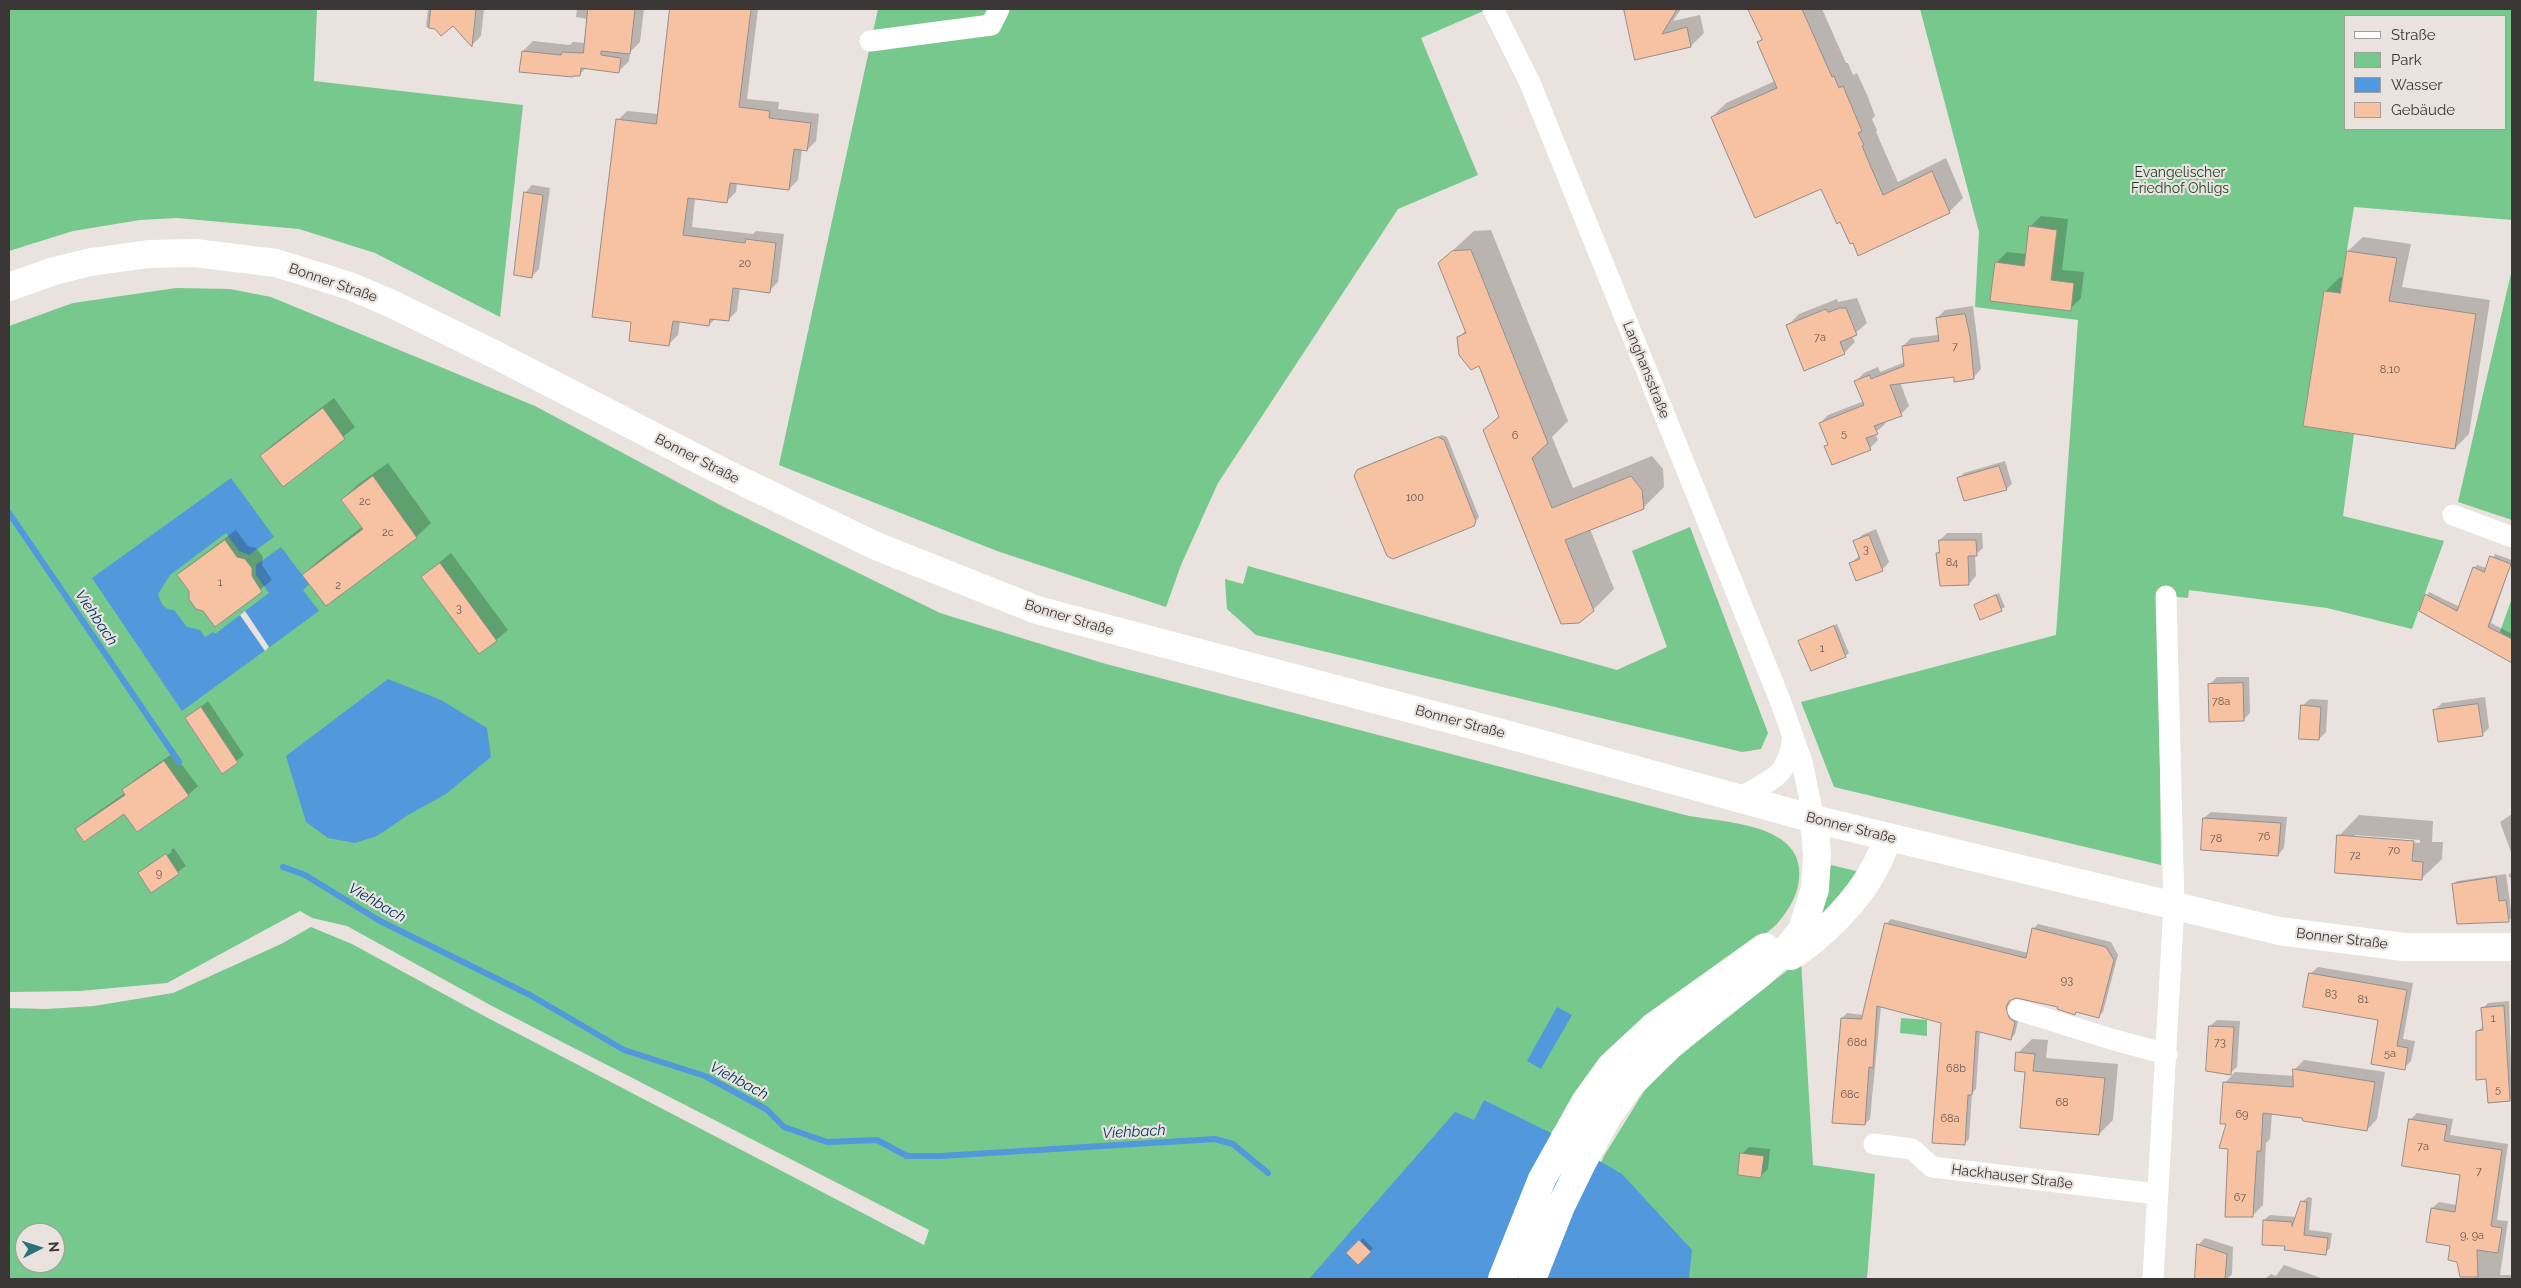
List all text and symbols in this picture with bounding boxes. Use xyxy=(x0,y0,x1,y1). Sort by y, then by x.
legend xyxy=(2344,15,2506,130)
text: Straße xyxy=(2391,26,2435,44)
text: Park xyxy=(2391,51,2422,69)
text: Wasser xyxy=(2391,76,2443,94)
text: Gebäude xyxy=(2391,101,2455,119)
park label: Evangelischer Friedhof Ohligs xyxy=(2131,165,2229,198)
house number: 20 xyxy=(739,257,751,271)
street label: Bonner Straße xyxy=(287,260,379,306)
street label: Langhansstraße xyxy=(1619,319,1673,421)
house number: 7a xyxy=(1814,331,1826,345)
house number: 7 xyxy=(1952,340,1958,354)
house number: 8,10 xyxy=(2380,363,2400,377)
house number: 5 xyxy=(1841,427,1847,441)
house number: 6 xyxy=(1512,429,1518,443)
street label: Bonner Straße xyxy=(652,431,742,487)
house number: 100 xyxy=(1406,491,1424,505)
house number: 2c xyxy=(359,495,371,509)
house number: 2c xyxy=(382,526,394,540)
house number: 3 xyxy=(1863,543,1869,557)
house number: 84 xyxy=(1946,556,1958,570)
house number: 1 xyxy=(218,576,222,590)
house number: 2 xyxy=(335,579,341,593)
water label: Viehbach xyxy=(71,587,121,649)
street label: Bonner Straße xyxy=(1022,596,1116,640)
house number: 3 xyxy=(456,602,462,616)
house number: 1 xyxy=(1820,642,1824,656)
house number: 78a xyxy=(2212,695,2230,709)
street label: Bonner Straße xyxy=(1413,702,1507,742)
street label: Bonner Straße xyxy=(1804,809,1898,847)
house number: 76 xyxy=(2258,830,2270,844)
house number: 78 xyxy=(2210,832,2222,846)
house number: 70 xyxy=(2388,844,2400,858)
house number: 72 xyxy=(2349,849,2361,863)
house number: 9 xyxy=(156,867,162,881)
water label: Viehbach xyxy=(345,879,409,927)
street label: Bonner Straße xyxy=(2295,925,2389,953)
house number: 93 xyxy=(2061,974,2073,988)
house number: 83 xyxy=(2325,987,2337,1001)
house number: 81 xyxy=(2357,993,2369,1007)
house number: 1 xyxy=(2491,1012,2495,1026)
house number: 68d xyxy=(1847,1036,1867,1050)
house number: 73 xyxy=(2214,1036,2226,1050)
house number: 5a xyxy=(2384,1047,2396,1061)
water label: Viehbach xyxy=(707,1058,771,1104)
house number: 68b xyxy=(1946,1062,1966,1076)
house number: 5 xyxy=(2495,1083,2501,1097)
house number: 68c xyxy=(1840,1088,1860,1102)
house number: 68 xyxy=(2055,1096,2069,1110)
house number: 69 xyxy=(2235,1108,2249,1122)
house number: 68a xyxy=(1940,1112,1960,1126)
water label: Viehbach xyxy=(1102,1121,1166,1143)
house number: 7a xyxy=(2417,1140,2429,1154)
street label: Hackhauser Straße xyxy=(1950,1161,2074,1193)
house number: 7 xyxy=(2476,1165,2482,1179)
house number: 67 xyxy=(2234,1191,2246,1205)
north arrow xyxy=(15,1223,65,1273)
house number: 9, 9a xyxy=(2460,1229,2484,1243)
text: N xyxy=(46,1241,62,1253)

